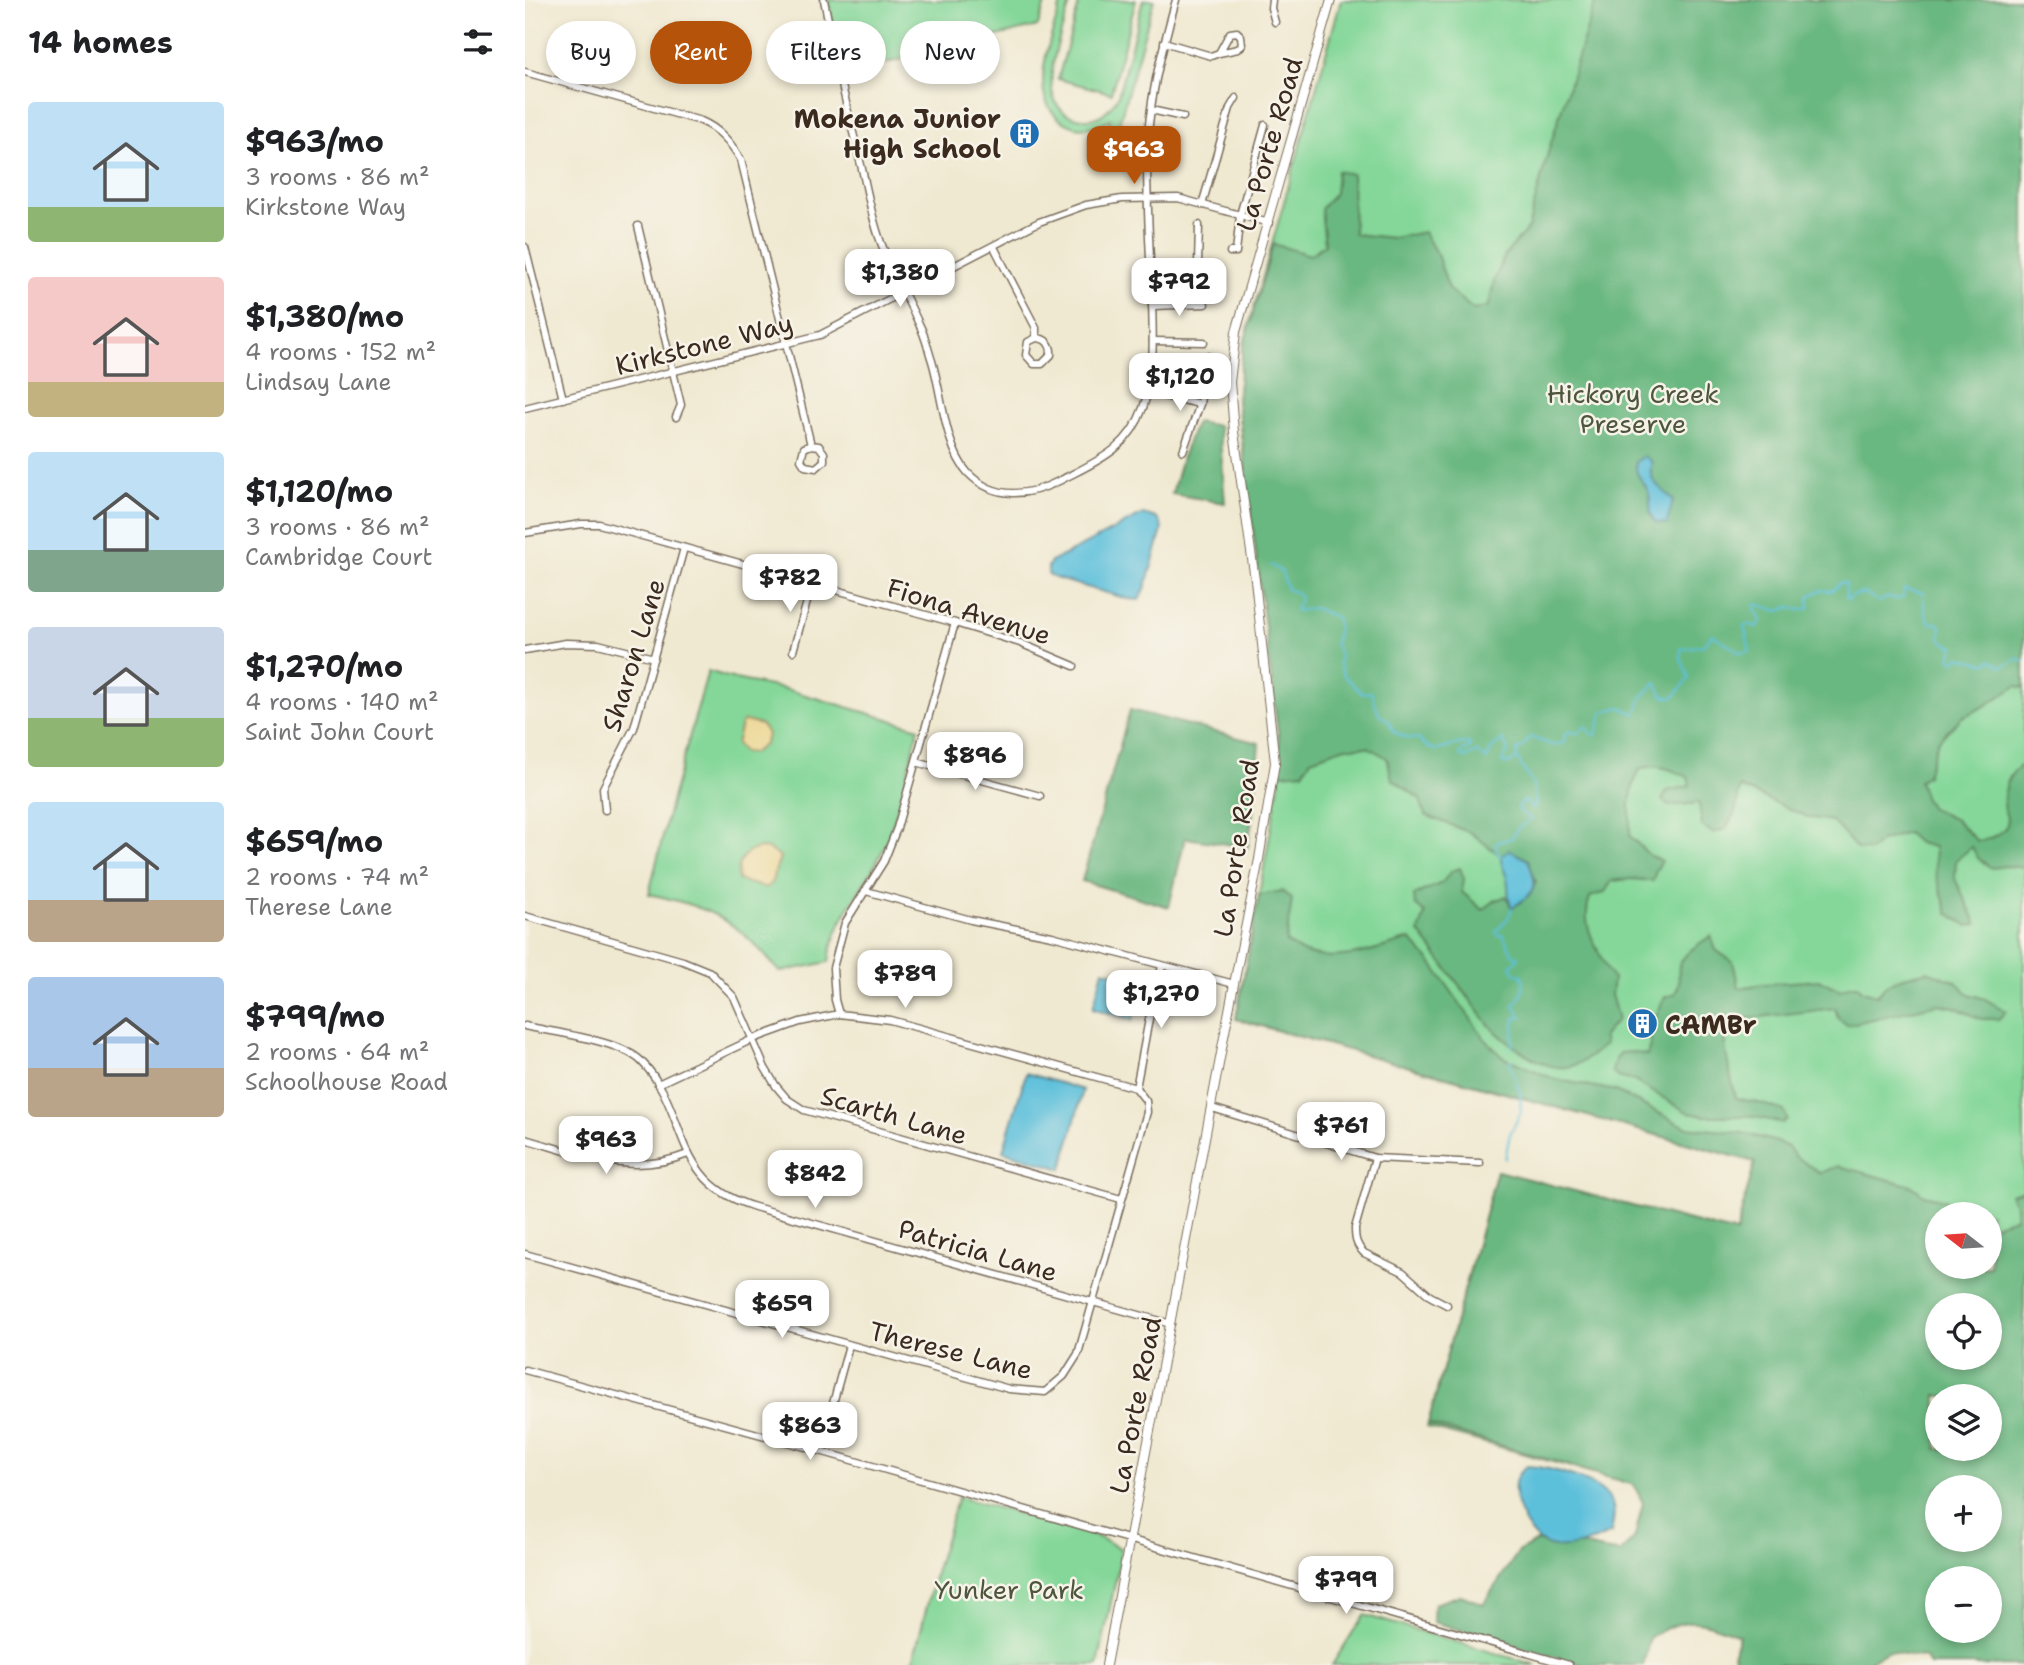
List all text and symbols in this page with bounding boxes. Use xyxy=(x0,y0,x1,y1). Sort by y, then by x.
chip: Buy xyxy=(546,21,636,84)
chip: Rent xyxy=(650,21,752,84)
chip: Filters xyxy=(766,21,886,84)
chip: New xyxy=(900,21,1000,84)
text: 14 homes xyxy=(28,22,173,63)
icon: filters xyxy=(459,23,497,61)
street label: La Porte Road xyxy=(1227,53,1311,235)
place label: Mokena Junior High School xyxy=(794,101,1001,166)
building icon: Mokena Junior High School xyxy=(1007,116,1041,150)
text: $963/mo xyxy=(245,121,384,162)
pin: $963 xyxy=(1093,127,1175,186)
icon: home xyxy=(84,130,168,214)
text: $963 xyxy=(1103,134,1165,164)
text: 3 rooms · 86 m² xyxy=(245,162,430,192)
text: Kirkstone Way xyxy=(245,192,406,222)
pin: $1,380 xyxy=(843,250,957,309)
text: $1,380 xyxy=(861,257,939,287)
pin: $792 xyxy=(1138,258,1220,318)
text: $792 xyxy=(1147,266,1211,296)
text: $1,380/mo xyxy=(245,296,404,337)
icon: home xyxy=(84,305,168,389)
street label: Kirkstone Way xyxy=(612,305,796,383)
text: 4 rooms · 152 m² xyxy=(245,337,436,367)
pin: $1,120 xyxy=(1123,354,1237,413)
text: $1,120 xyxy=(1145,361,1215,391)
text: Lindsay Lane xyxy=(245,367,391,397)
park label: Hickory Creek Preserve xyxy=(1547,376,1719,441)
text: $1,120/mo xyxy=(245,471,393,512)
icon: home xyxy=(84,480,168,564)
text: 3 rooms · 86 m² xyxy=(245,512,430,542)
text: Cambridge Court xyxy=(245,542,433,572)
pin: $782 xyxy=(749,554,831,614)
text: $782 xyxy=(758,562,822,592)
street label: Fiona Avenue xyxy=(883,569,1055,653)
street label: Sharon Lane xyxy=(593,574,673,736)
text: $1,270/mo xyxy=(245,646,403,687)
icon: home xyxy=(84,655,168,739)
text: 4 rooms · 140 m² xyxy=(245,687,439,717)
text: Saint John Court xyxy=(245,717,434,747)
pin: $896 xyxy=(934,732,1016,792)
text: $896 xyxy=(943,740,1007,770)
street label: La Porte Road xyxy=(1205,757,1267,939)
text: $659/mo xyxy=(245,821,383,862)
icon: home xyxy=(84,830,168,914)
text: 2 rooms · 74 m² xyxy=(245,862,429,892)
text: Therese Lane xyxy=(245,892,393,922)
pin: $789 xyxy=(864,950,946,1010)
text: $789 xyxy=(873,958,937,988)
pin: $1,270 xyxy=(1104,970,1218,1030)
text: $1,270 xyxy=(1122,978,1200,1008)
text: $799/mo xyxy=(245,996,385,1037)
icon: home xyxy=(84,1005,168,1089)
building icon: CAMBr xyxy=(1625,1007,1659,1041)
place label: CAMBr xyxy=(1665,1007,1757,1042)
text: 2 rooms · 64 m² xyxy=(245,1037,429,1067)
text: Schoolhouse Road xyxy=(245,1067,448,1097)
street label: Scarth Lane xyxy=(817,1077,971,1153)
pin: $761 xyxy=(1300,1102,1382,1162)
text: $761 xyxy=(1313,1110,1369,1140)
pin: $963 xyxy=(565,1116,647,1176)
text: $963 xyxy=(575,1124,637,1154)
pin: $842 xyxy=(774,1150,856,1210)
text: $842 xyxy=(784,1158,846,1188)
north arrow xyxy=(1925,1202,2002,1279)
map controls xyxy=(1925,1202,2002,1643)
street label: Patricia Lane xyxy=(894,1211,1062,1289)
pin: $659 xyxy=(741,1280,823,1340)
text: $659 xyxy=(751,1288,813,1318)
button: locate xyxy=(1925,1293,2002,1370)
street label: Therese Lane xyxy=(866,1313,1036,1387)
street label: La Porte Road xyxy=(1101,1314,1169,1496)
button: layers xyxy=(1925,1384,2002,1461)
pin: $863 xyxy=(769,1402,851,1462)
text: $863 xyxy=(778,1410,842,1440)
button: + xyxy=(1925,1475,2002,1552)
pin: $799 xyxy=(1305,1556,1387,1616)
text: $799 xyxy=(1314,1564,1378,1594)
button: − xyxy=(1925,1566,2002,1643)
park label: Yunker Park xyxy=(934,1572,1084,1607)

